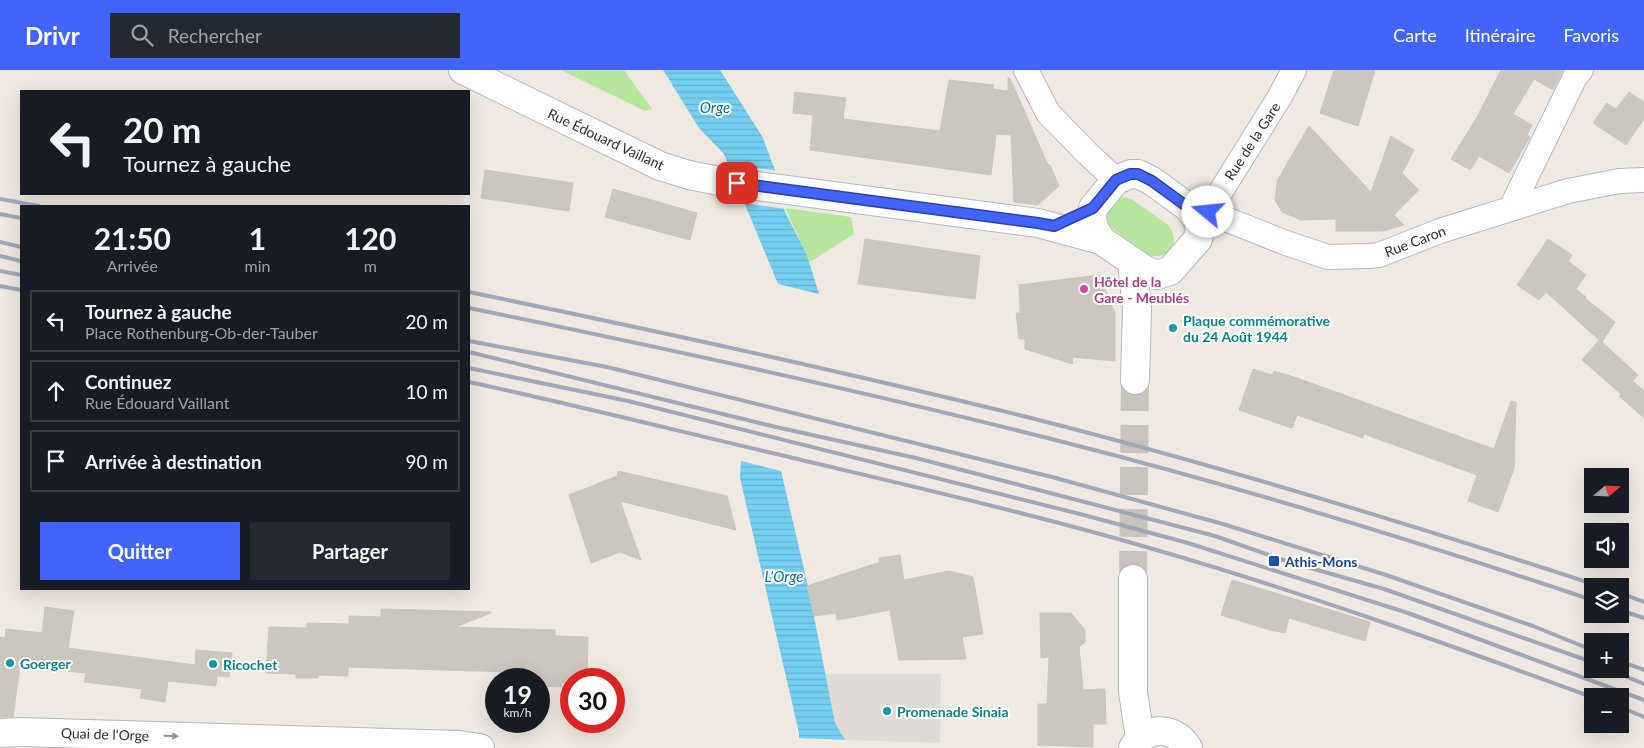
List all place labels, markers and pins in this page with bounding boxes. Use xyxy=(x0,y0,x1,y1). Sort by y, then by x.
pin xyxy=(716,162,758,204)
place label: Hôtel de la Gare - Meublés xyxy=(1094,273,1189,306)
marker: Hôtel de la Gare - Meublés xyxy=(1078,283,1090,295)
place label: Plaque commémorative du 24 Août 1944 xyxy=(1183,312,1331,345)
marker: Plaque commémorative du 24 Août 1944 xyxy=(1167,322,1179,334)
place label: Athis-Mons xyxy=(1284,553,1357,570)
marker: Athis-Mons xyxy=(1267,554,1281,568)
place label: Goerger xyxy=(20,655,71,672)
place label: Ricochet xyxy=(223,656,278,673)
marker: Goerger xyxy=(4,657,16,669)
marker: Ricochet xyxy=(207,658,219,670)
place label: Promenade Sinaia xyxy=(897,703,1009,720)
marker: Promenade Sinaia xyxy=(881,705,893,717)

